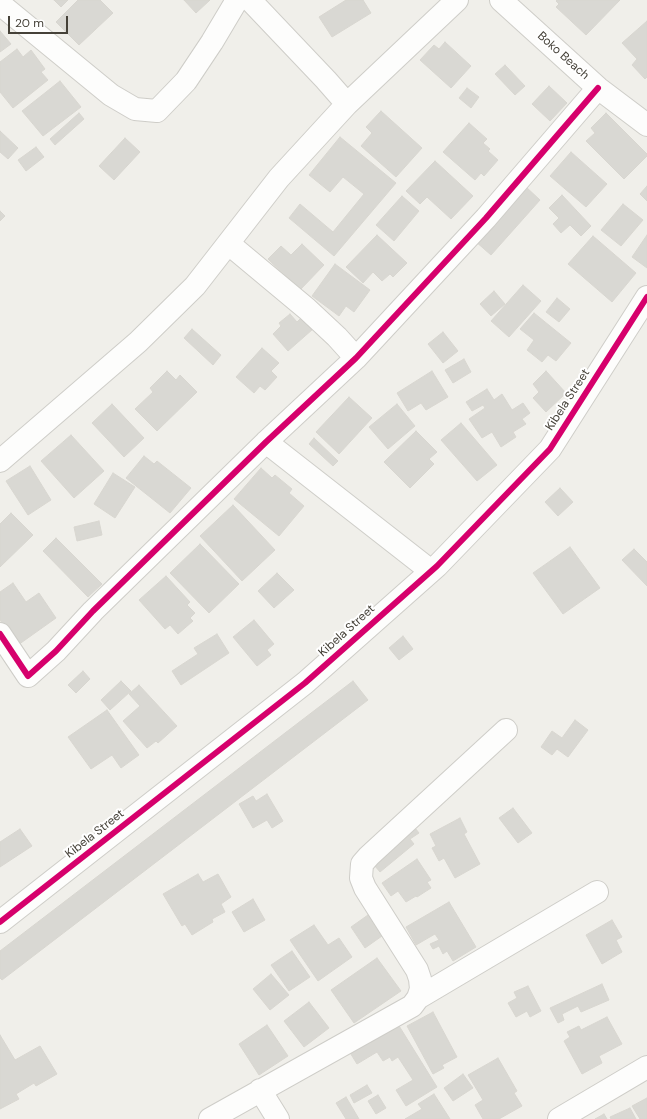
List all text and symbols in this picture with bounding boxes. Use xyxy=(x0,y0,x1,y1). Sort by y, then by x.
scale bar xyxy=(10,8,70,34)
text: 20 m xyxy=(15,15,44,31)
street label: Boko Beach xyxy=(534,29,592,83)
street label: Kibela Street xyxy=(543,366,593,434)
street label: Kibela Street xyxy=(316,602,378,660)
street label: Kibela Street xyxy=(63,807,127,861)

